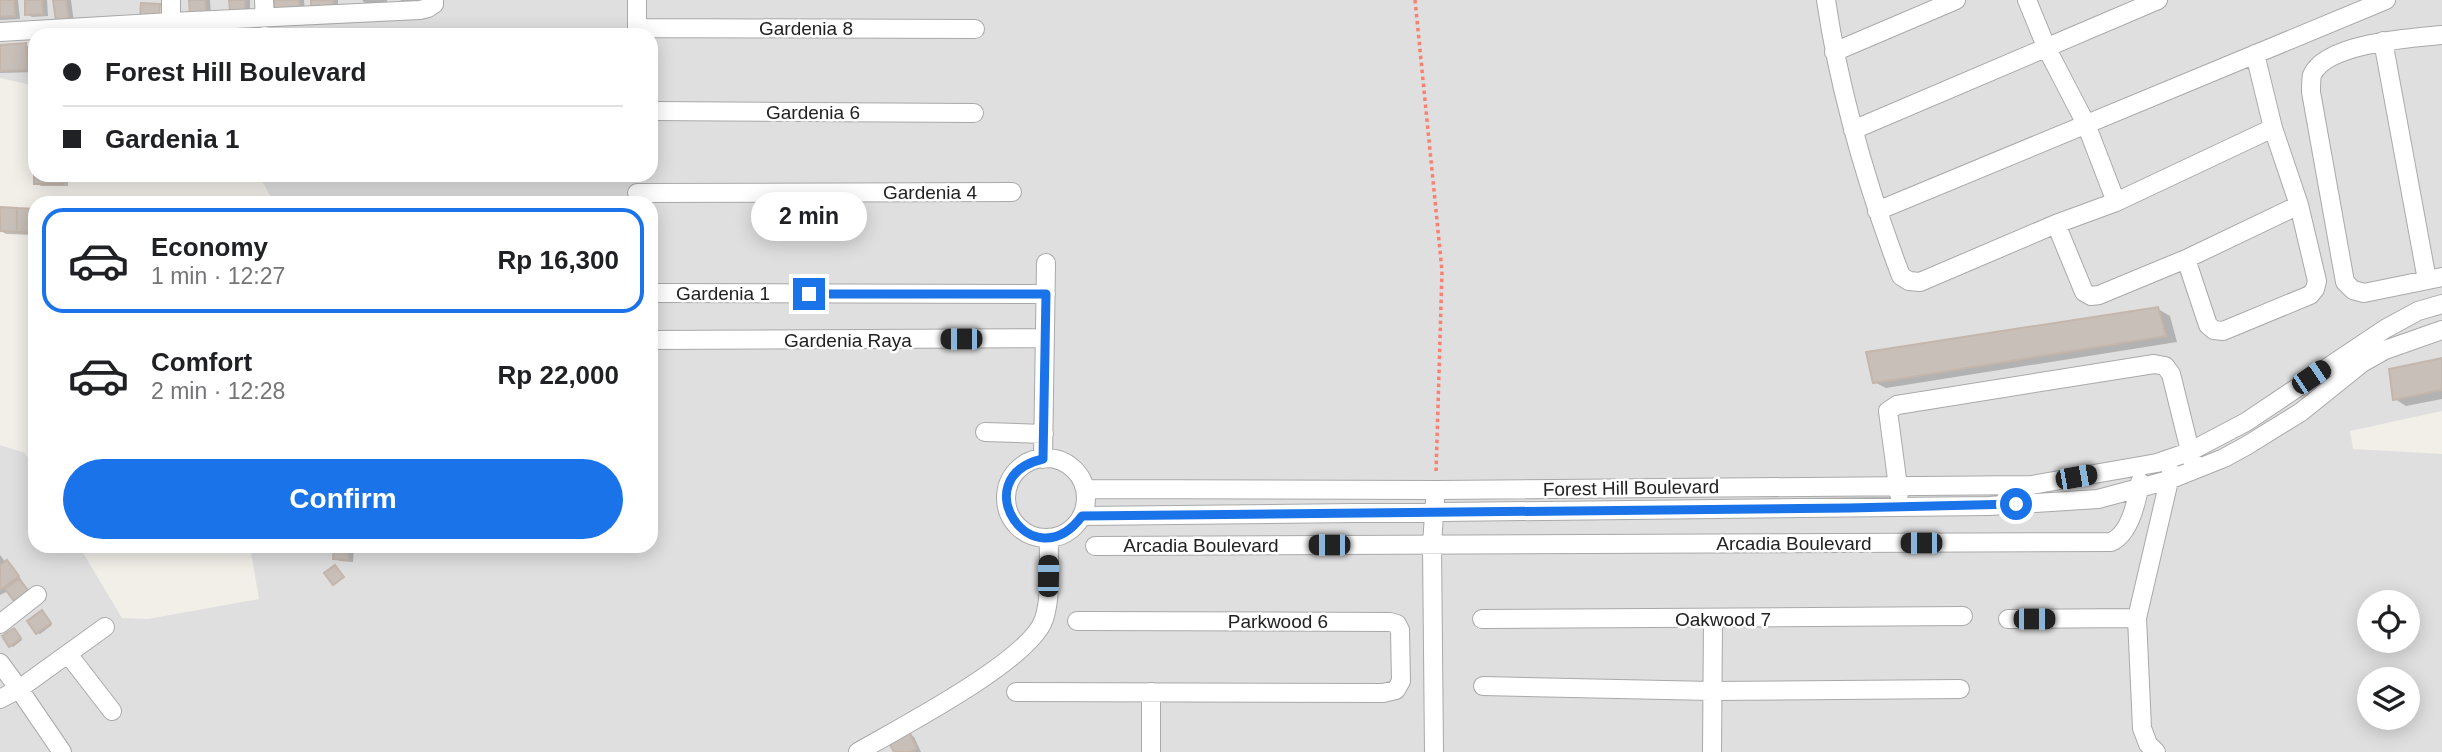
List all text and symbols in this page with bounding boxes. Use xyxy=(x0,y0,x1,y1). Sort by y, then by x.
street label: Gardenia 8 xyxy=(759,18,853,39)
text: Forest Hill Boulevard xyxy=(105,57,367,87)
street label: Gardenia 6 xyxy=(766,102,860,123)
text: Gardenia 1 xyxy=(105,124,239,154)
street label: Gardenia 4 xyxy=(883,182,977,203)
callout: 2 min xyxy=(751,192,867,242)
text: 2 min xyxy=(779,203,839,229)
icon: car xyxy=(67,229,130,292)
text: Economy xyxy=(151,232,268,262)
text: Rp 16,300 xyxy=(498,245,619,275)
text: 1 min · 12:27 xyxy=(151,263,285,289)
route end xyxy=(793,278,825,310)
street label: Gardenia 1 xyxy=(676,283,770,304)
car xyxy=(941,329,983,350)
street label: Gardenia Raya xyxy=(784,330,912,351)
icon: car xyxy=(67,344,130,407)
text: Comfort xyxy=(151,347,252,377)
car xyxy=(2288,357,2335,397)
text: Rp 22,000 xyxy=(498,360,619,390)
text: 2 min · 12:28 xyxy=(151,378,285,404)
button: Confirm xyxy=(63,459,623,539)
car xyxy=(2054,463,2099,491)
street label: Forest Hill Boulevard xyxy=(1543,476,1719,500)
route start xyxy=(2000,488,2032,520)
street label: Arcadia Boulevard xyxy=(1716,533,1872,554)
car xyxy=(1901,533,1943,554)
street label: Arcadia Boulevard xyxy=(1123,535,1279,556)
car xyxy=(1309,535,1351,556)
car xyxy=(1038,555,1059,597)
map controls xyxy=(2357,590,2420,730)
button: locate xyxy=(2357,590,2420,653)
street label: Oakwood 7 xyxy=(1675,609,1771,630)
car xyxy=(2014,609,2056,630)
street label: Parkwood 6 xyxy=(1228,611,1328,632)
button: layers xyxy=(2357,667,2420,730)

